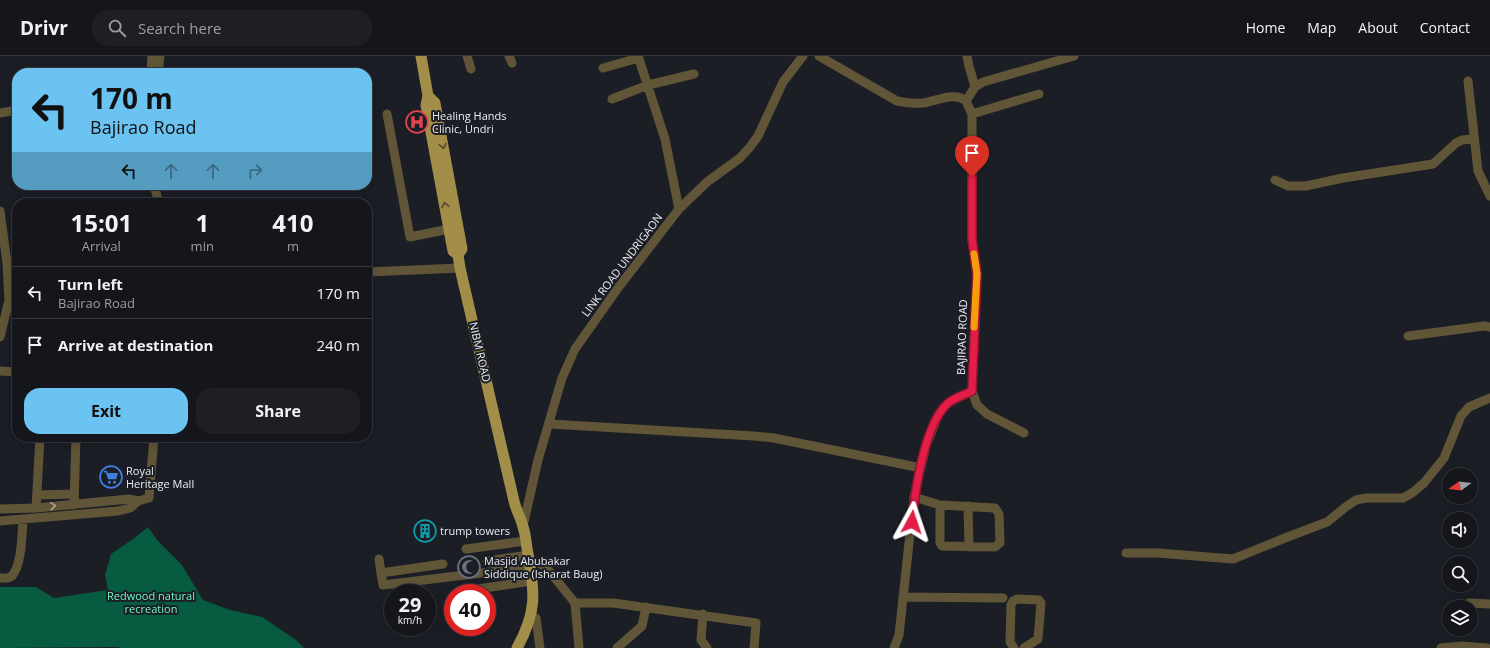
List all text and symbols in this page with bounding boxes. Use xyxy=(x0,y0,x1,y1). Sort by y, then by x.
search box xyxy=(92,10,372,46)
text: Drivr xyxy=(20,15,68,41)
icon: search xyxy=(106,17,128,39)
text: Search here xyxy=(138,18,222,38)
text: Home xyxy=(1246,18,1285,37)
text: Map xyxy=(1307,18,1336,37)
text: About xyxy=(1358,18,1398,37)
text: Contact xyxy=(1420,18,1470,37)
text: 170 m xyxy=(90,79,173,117)
icon: left xyxy=(24,84,76,136)
place label: Healing Hands Clinic, Undri xyxy=(432,108,506,136)
hospital icon: Healing Hands Clinic, Undri xyxy=(404,109,430,135)
text: Bajirao Road xyxy=(90,115,197,139)
pin xyxy=(955,136,989,177)
icon: arrive xyxy=(961,142,983,164)
one-way arrow xyxy=(438,143,446,149)
icon: left xyxy=(118,160,140,182)
icon: ahead xyxy=(160,160,182,182)
icon: ahead xyxy=(202,160,224,182)
icon: right xyxy=(244,160,266,182)
one-way arrow xyxy=(441,202,449,208)
text: 15:01 xyxy=(70,206,132,239)
text: 1 xyxy=(195,206,209,239)
text: 410 xyxy=(272,206,314,239)
street label: LINK ROAD UNDRIGAON xyxy=(578,210,665,319)
text: Arrival xyxy=(82,237,121,255)
text: min xyxy=(191,237,214,255)
text: m xyxy=(287,237,299,255)
text: Turn left xyxy=(58,274,123,294)
icon: left xyxy=(24,282,46,304)
text: 170 m xyxy=(316,283,360,303)
text: Bajirao Road xyxy=(58,294,135,312)
street label: BAJIRAO ROAD xyxy=(953,299,970,375)
street label: NIBM ROAD xyxy=(466,320,495,384)
icon: arrive xyxy=(24,334,46,356)
text: Arrive at destination xyxy=(58,335,213,355)
text: 240 m xyxy=(316,335,360,355)
button: Exit xyxy=(24,388,188,434)
button: Share xyxy=(196,388,360,434)
place label: Royal Heritage Mall xyxy=(126,463,194,491)
supermarket icon: Royal Heritage Mall xyxy=(98,464,124,490)
north arrow xyxy=(1442,468,1478,504)
map controls xyxy=(1442,468,1478,636)
position arrow xyxy=(891,501,933,543)
one-way arrow xyxy=(50,502,56,511)
button: sound xyxy=(1442,512,1478,548)
building icon: trump towers xyxy=(412,518,438,544)
place label: trump towers xyxy=(440,523,510,538)
place label: Masjid Abubakar Siddique (Isharat Baug) xyxy=(484,553,603,581)
mosque icon: Masjid Abubakar Siddique (Isharat Baug) xyxy=(456,554,482,580)
button: search xyxy=(1442,556,1478,592)
speed limit sign: 40 xyxy=(444,584,496,636)
park label: Redwood natural recreation xyxy=(107,588,195,616)
text: 29 xyxy=(399,591,421,618)
button: layers xyxy=(1442,600,1478,636)
text: km/h xyxy=(398,613,422,627)

